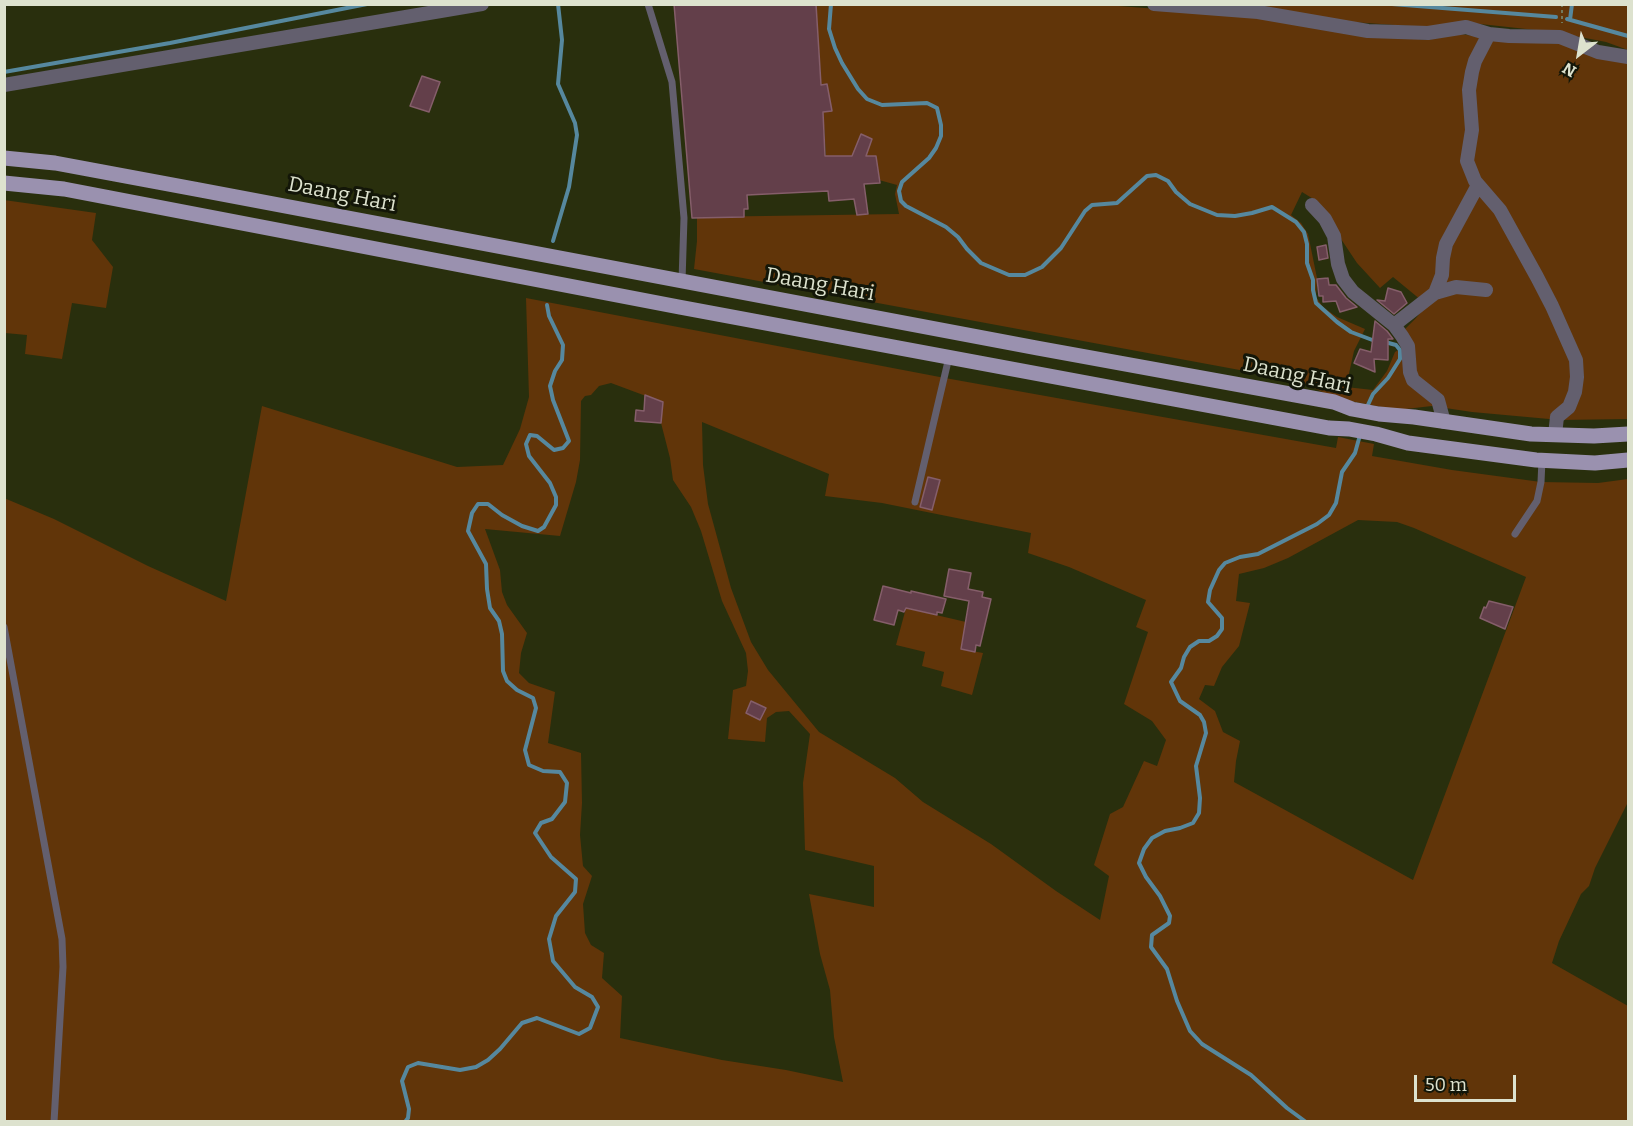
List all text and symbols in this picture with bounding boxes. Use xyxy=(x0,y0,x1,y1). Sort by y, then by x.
north arrow xyxy=(1549,24,1609,84)
text: N xyxy=(1559,59,1580,81)
street label: Daang Hari xyxy=(286,172,398,218)
street label: Daang Hari xyxy=(764,263,876,307)
street label: Daang Hari xyxy=(1241,352,1353,400)
scale bar xyxy=(1417,1063,1519,1101)
text: 50 m xyxy=(1425,1074,1467,1096)

